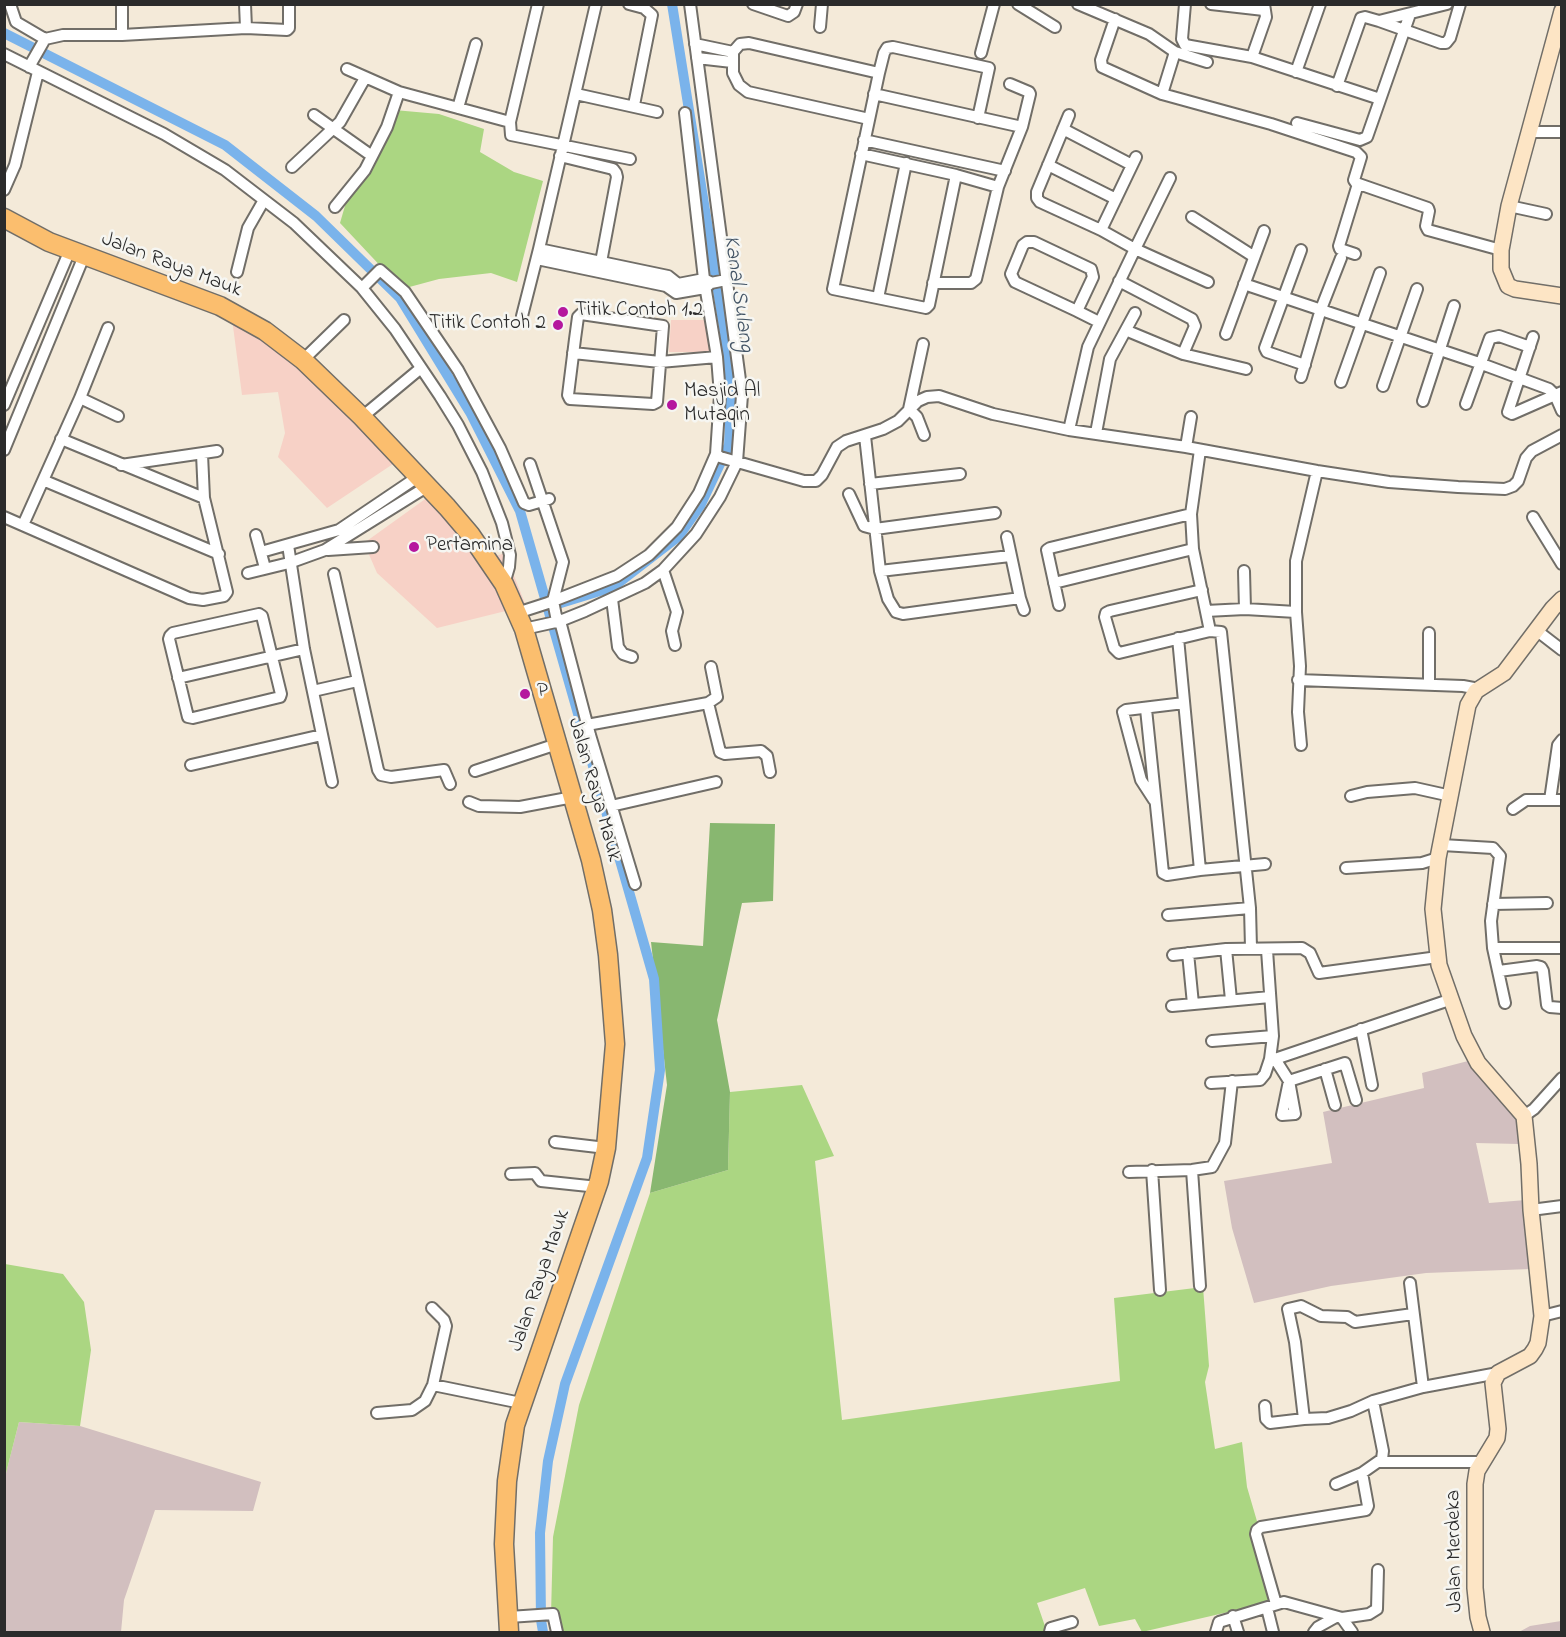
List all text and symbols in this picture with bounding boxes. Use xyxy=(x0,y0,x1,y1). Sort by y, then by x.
street label: Jalan Raya Mauk xyxy=(97,228,245,304)
water label: Kanal Sulang xyxy=(716,234,758,354)
place label: Titik Contoh 1.2 xyxy=(575,299,703,325)
marker: Titik Contoh 1.2 xyxy=(556,305,570,319)
place label: Titik Contoh 2 xyxy=(429,312,546,338)
marker: Titik Contoh 2 xyxy=(551,318,565,332)
place label: Masjid Al Mutaqin xyxy=(684,380,760,430)
marker: Masjid Al Mutaqin xyxy=(665,398,679,412)
place label: Pertamina xyxy=(426,534,513,560)
marker: Pertamina xyxy=(407,540,421,554)
place label: P xyxy=(537,681,548,707)
marker: P xyxy=(518,687,532,701)
street label: Jalan Raya Mauk xyxy=(560,715,626,865)
street label: Jalan Raya Mauk xyxy=(505,1207,577,1355)
street label: Jalan Merdeka xyxy=(1442,1490,1470,1612)

